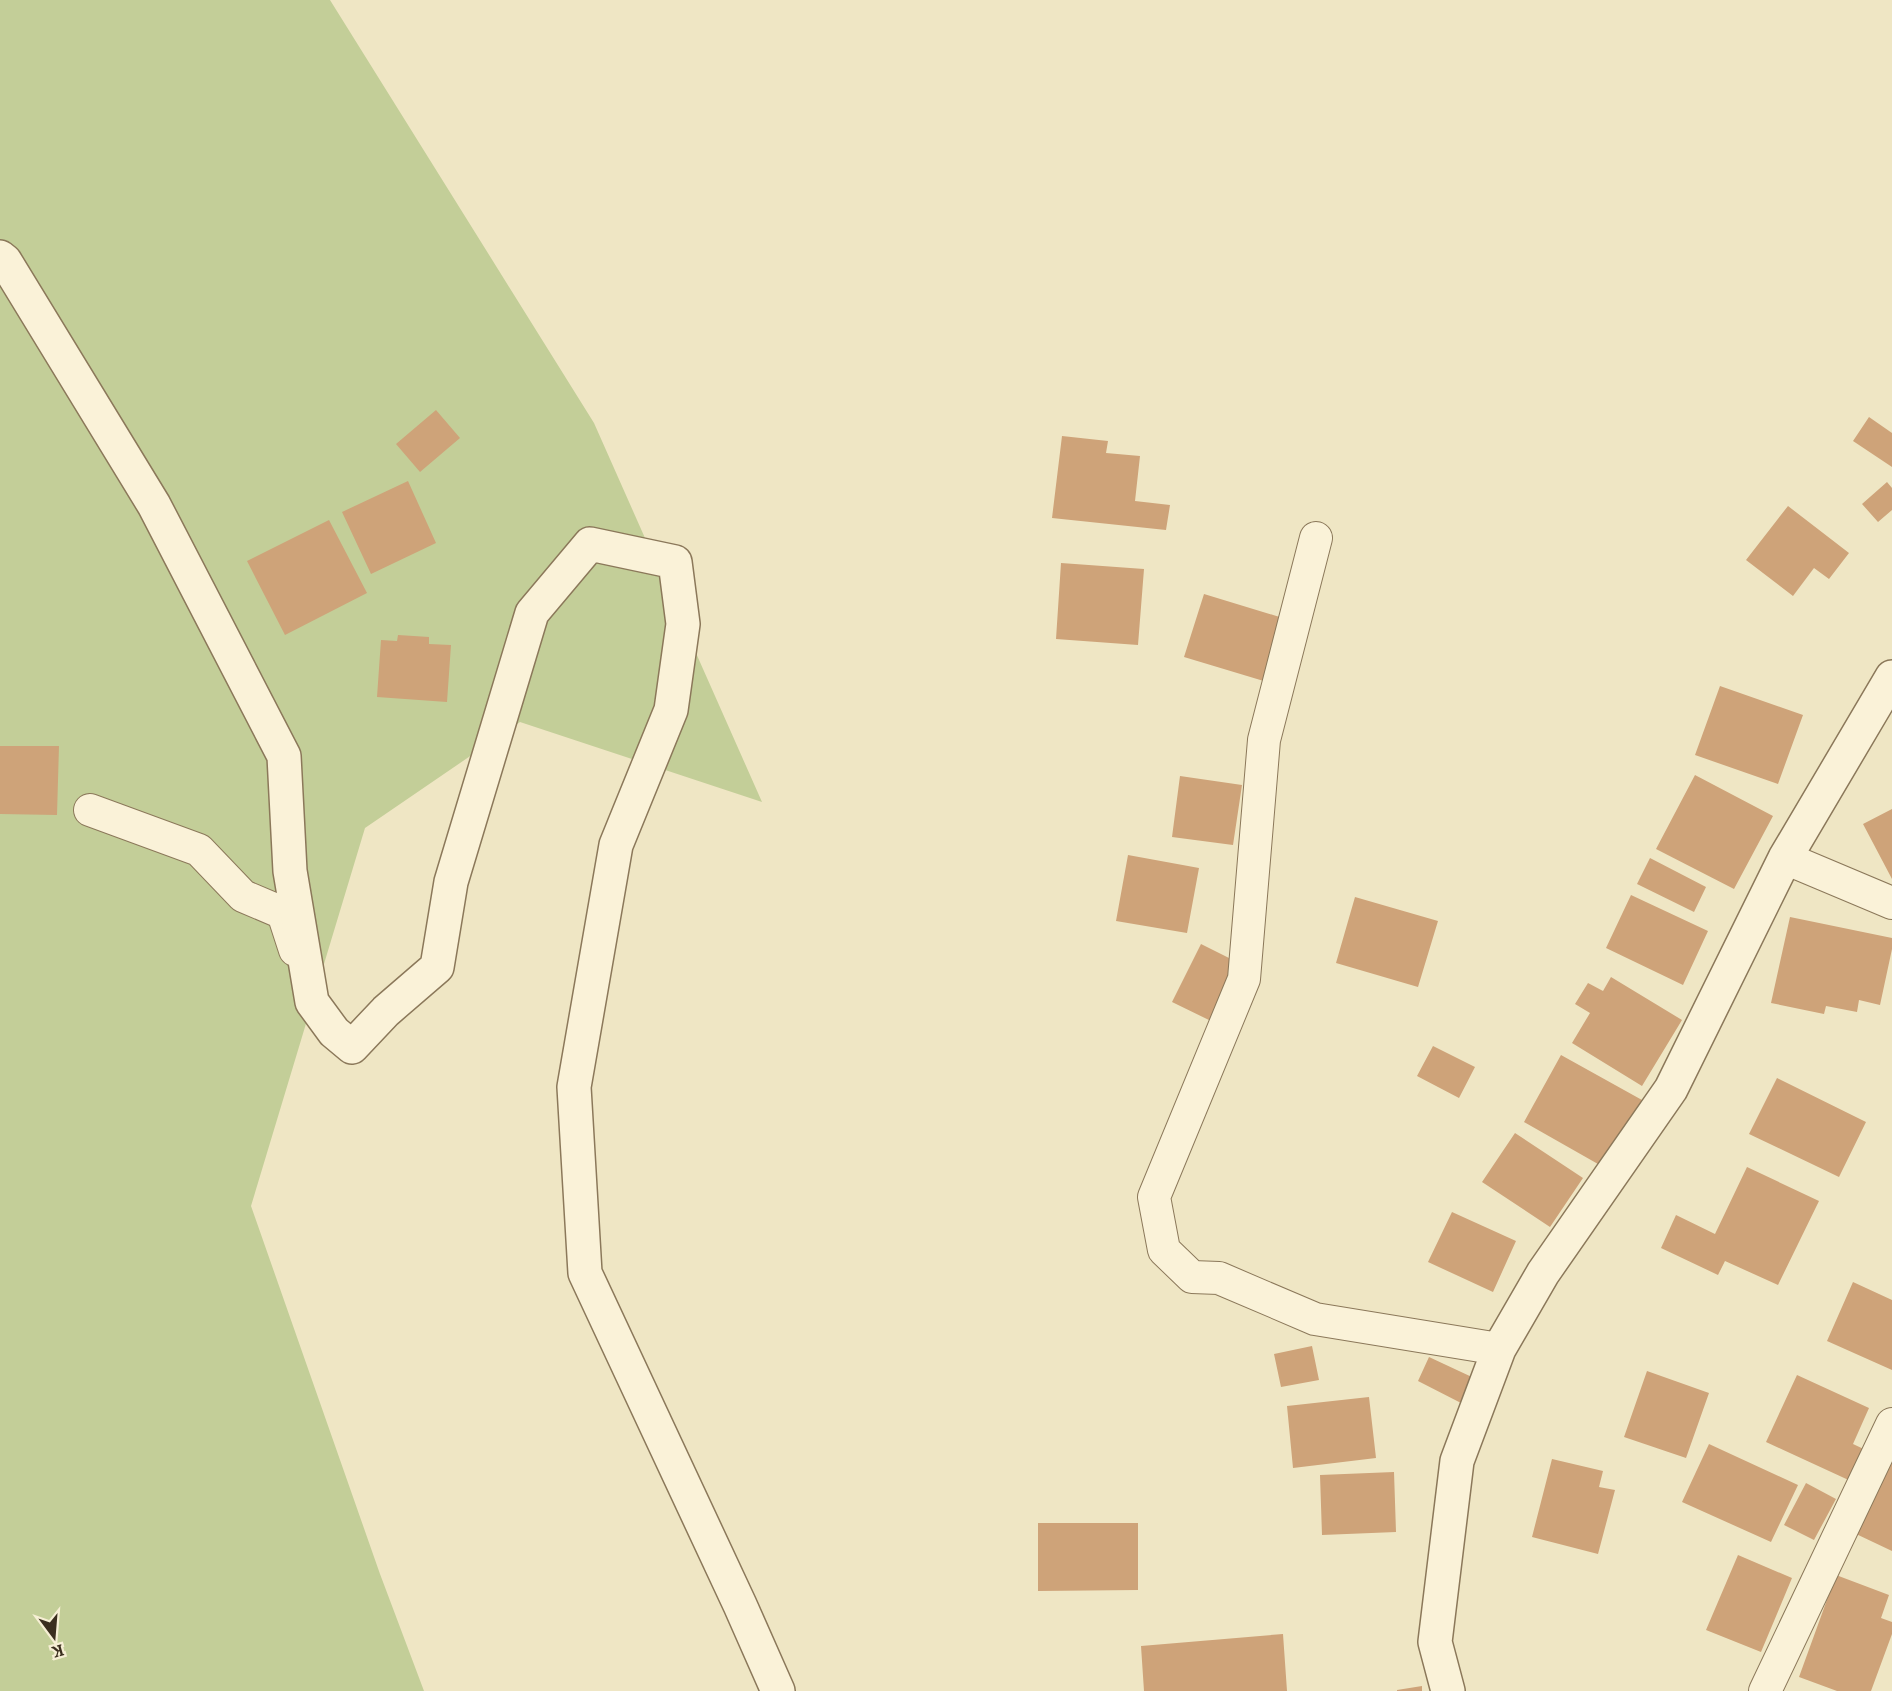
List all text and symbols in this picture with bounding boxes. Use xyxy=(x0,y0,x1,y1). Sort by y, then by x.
north arrow xyxy=(24,1607,84,1667)
text: K xyxy=(49,1640,66,1663)

